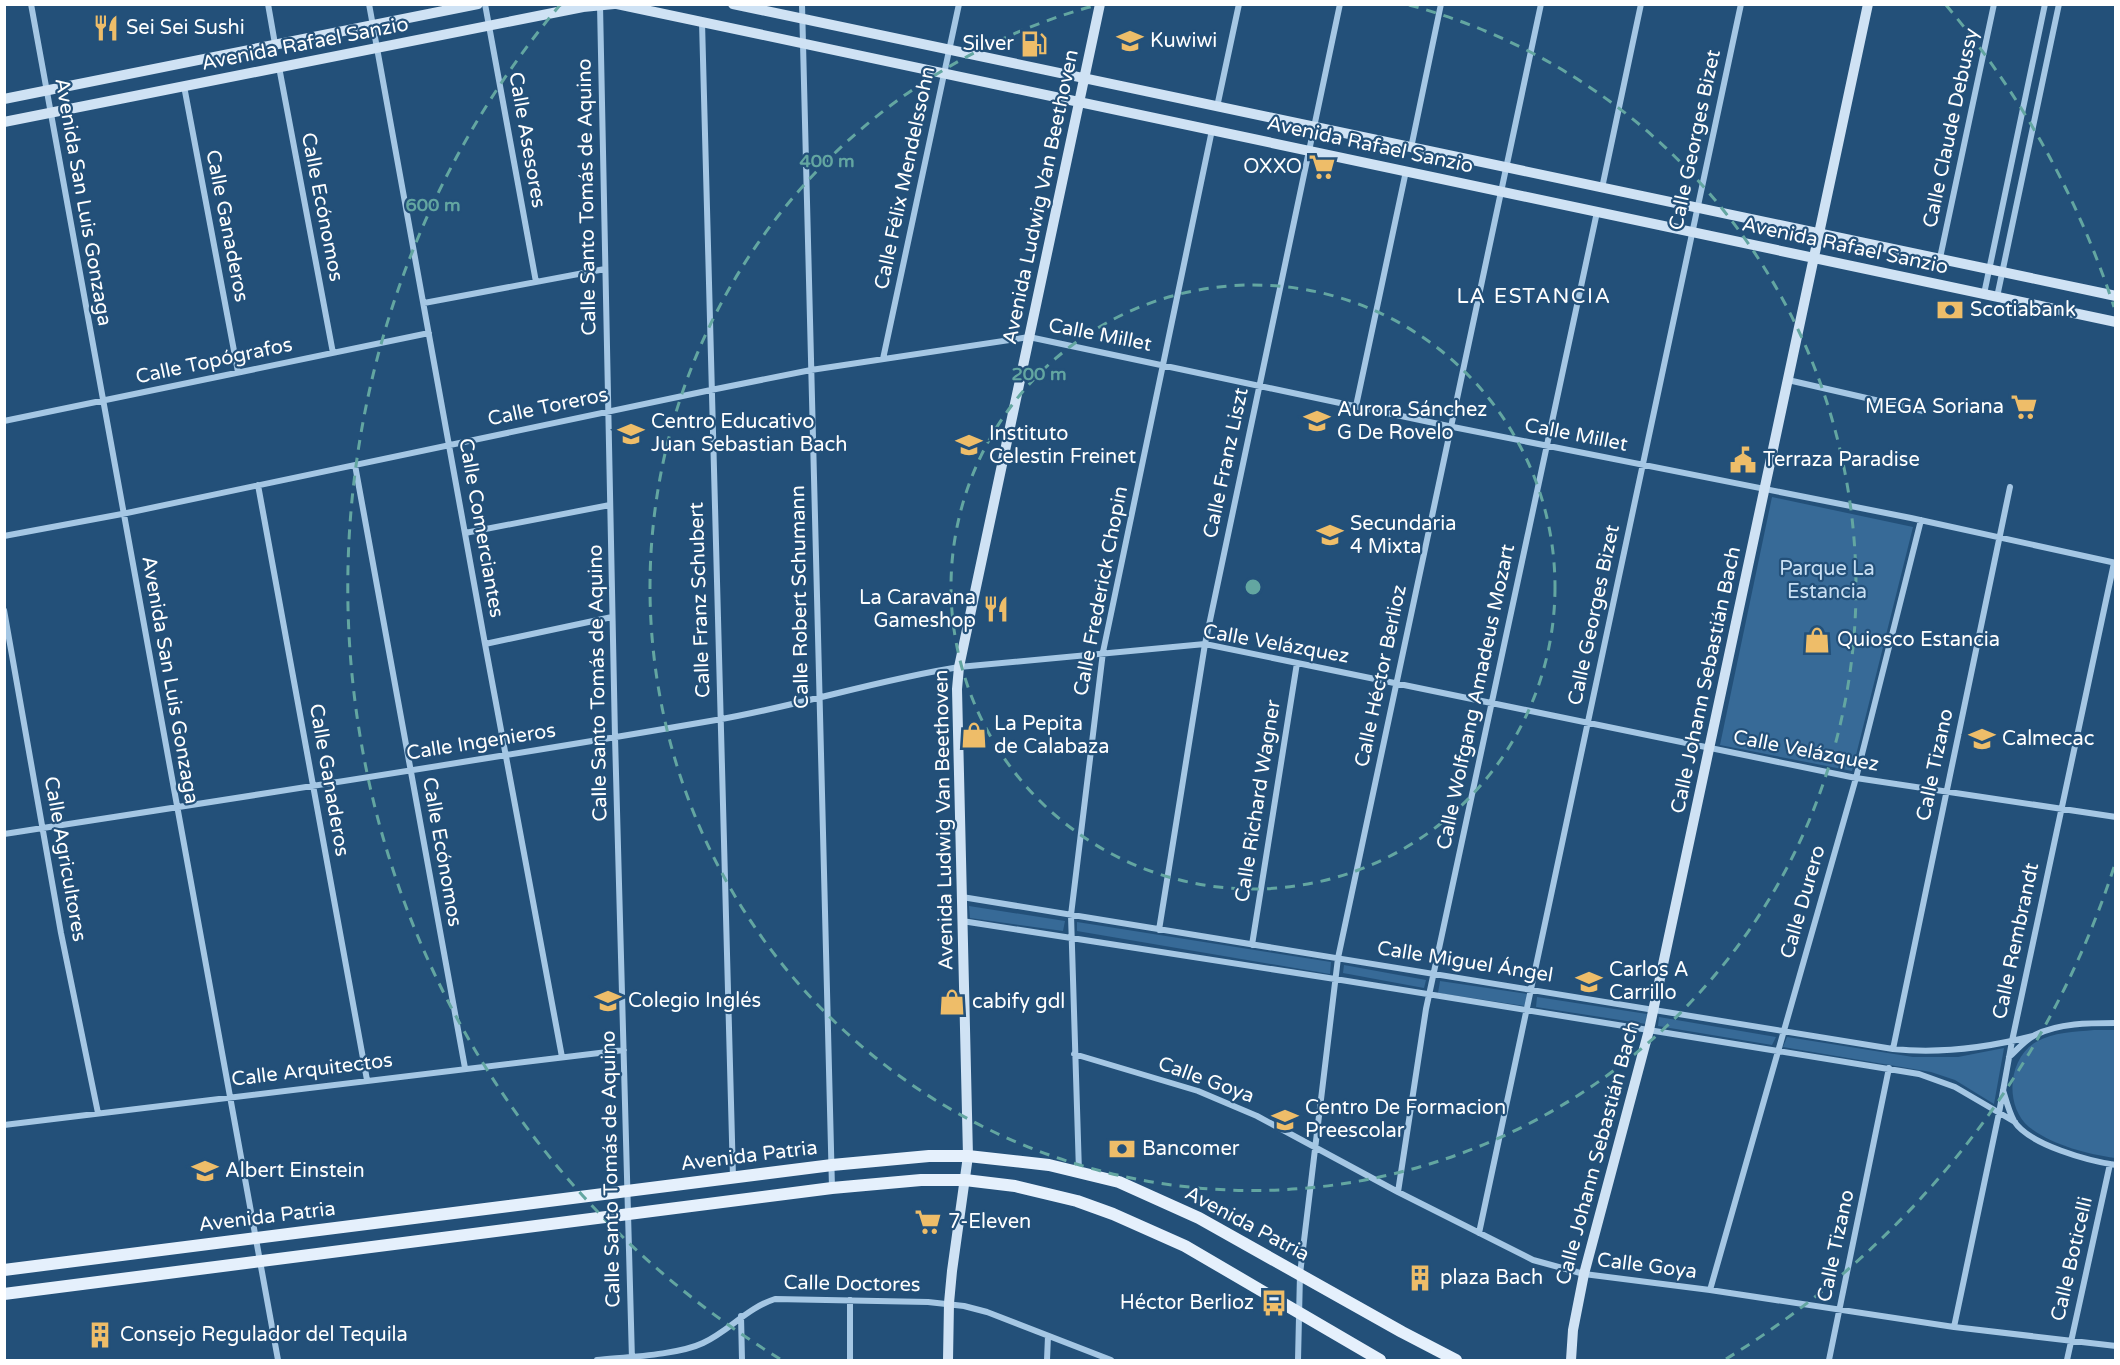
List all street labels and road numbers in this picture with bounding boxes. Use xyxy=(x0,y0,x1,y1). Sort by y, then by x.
street label: Avenida Rafael Sanzio xyxy=(199,12,411,76)
street label: Calle Claude Debussy xyxy=(1918,26,1984,230)
street label: Avenida Ludwig Van Beethoven xyxy=(998,47,1084,347)
street label: Calle Georges Bizet xyxy=(1664,47,1726,232)
street label: Calle Santo Tomás de Aquino xyxy=(573,58,601,336)
street label: Calle Félix Mendelssohn xyxy=(870,64,940,292)
street label: Calle Asesores xyxy=(503,70,551,210)
street label: Avenida San Luis Gonzaga xyxy=(49,76,117,328)
street label: Avenida Rafael Sanzio xyxy=(1265,111,1475,179)
street label: Calle Ecónomos xyxy=(296,130,348,284)
street label: Calle Ganaderos xyxy=(200,148,254,304)
street label: Avenida Rafael Sanzio xyxy=(1740,212,1950,280)
street label: Calle Millet xyxy=(1046,313,1154,357)
street label: Calle Topógrafos xyxy=(133,333,295,389)
street label: Calle Toreros xyxy=(486,383,610,431)
street label: Calle Franz Liszt xyxy=(1198,385,1254,540)
street label: Calle Millet xyxy=(1522,413,1630,457)
street label: Calle Comerciantes xyxy=(453,436,509,620)
street label: Calle Frederick Chopin xyxy=(1069,484,1133,698)
street label: Calle Robert Schumann xyxy=(786,485,814,709)
street label: Calle Franz Schubert xyxy=(685,501,715,698)
street label: Calle Georges Bizet xyxy=(1563,522,1625,707)
street label: Calle Wolfgang Amadeus Mozart xyxy=(1432,542,1520,852)
street label: Calle Santo Tomás de Aquino xyxy=(584,544,612,822)
street label: Calle Johann Sebastián Bach xyxy=(1666,544,1746,816)
street label: Avenida San Luis Gonzaga xyxy=(136,554,204,806)
street label: Calle Héctor Berlioz xyxy=(1350,583,1412,769)
street label: Calle Velázquez xyxy=(1201,619,1351,669)
street label: Avenida Ludwig Van Beethoven xyxy=(929,669,959,971)
street label: Calle Richard Wagner xyxy=(1230,698,1286,904)
street label: Calle Ganaderos xyxy=(304,702,354,858)
street label: Calle Tizano xyxy=(1911,707,1959,823)
street label: Calle Ingenieros xyxy=(405,718,557,766)
street label: Calle Velázquez xyxy=(1731,725,1881,777)
street label: Calle Agricultores xyxy=(39,775,91,943)
street label: Calle Ecónomos xyxy=(417,775,467,929)
street label: Calle Durero xyxy=(1775,843,1831,961)
street label: Calle Rembrandt xyxy=(1988,860,2044,1022)
street label: Calle Miguel Ángel xyxy=(1375,935,1555,988)
street label: Calle Johann Sebastián Bach xyxy=(1551,1018,1645,1288)
street label: Calle Santo Tomás de Aquino xyxy=(597,1030,625,1308)
street label: Calle Arquitectos xyxy=(230,1048,394,1092)
street label: Calle Goya xyxy=(1155,1052,1257,1108)
street label: Avenida Patria xyxy=(679,1136,819,1176)
street label: Avenida Patria xyxy=(1181,1181,1313,1267)
street label: Calle Tizano xyxy=(1812,1188,1860,1304)
street label: Calle Boticelli xyxy=(2046,1194,2098,1324)
street label: Avenida Patria xyxy=(197,1197,337,1237)
street label: Calle Goya xyxy=(1596,1248,1698,1284)
street label: Calle Doctores xyxy=(783,1271,921,1297)

